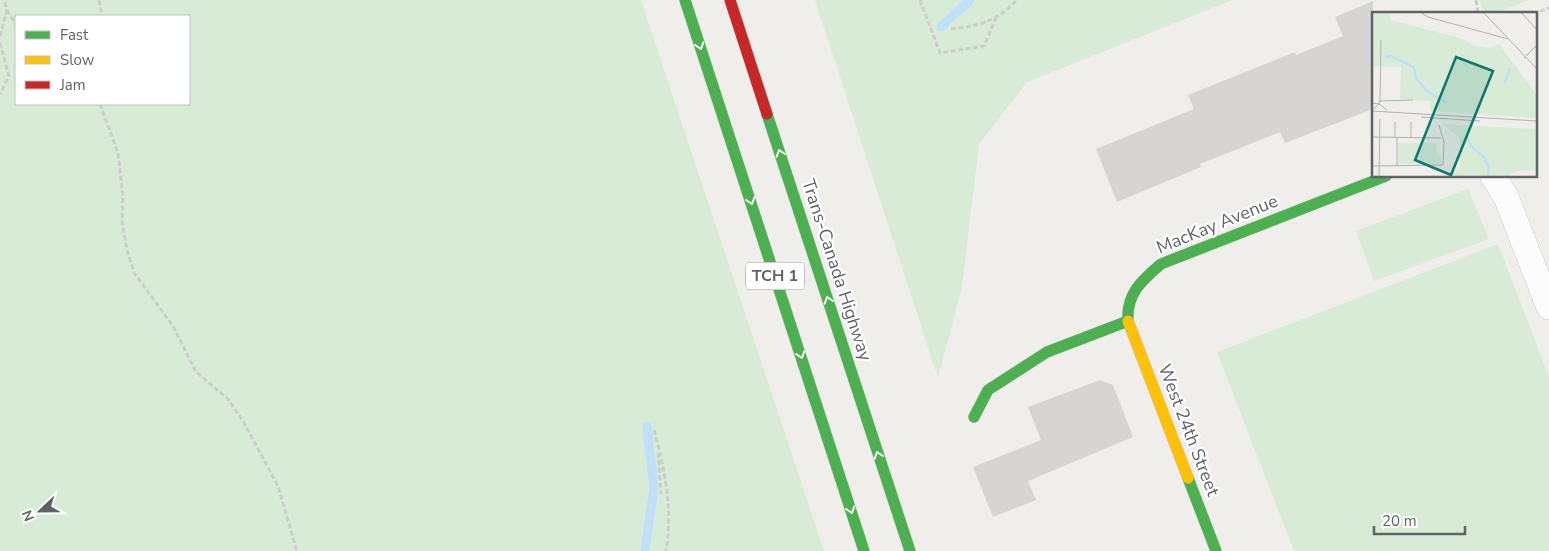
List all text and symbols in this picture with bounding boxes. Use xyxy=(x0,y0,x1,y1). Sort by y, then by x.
inset map xyxy=(1372,12,1536,178)
legend xyxy=(15,15,190,105)
text: Fast xyxy=(60,25,89,45)
one-way arrow xyxy=(695,42,705,50)
text: Slow xyxy=(60,50,95,70)
text: Jam xyxy=(59,75,86,95)
one-way arrow xyxy=(776,149,786,157)
street label: Trans-Canada Highway xyxy=(796,176,878,365)
street label: MacKay Avenue xyxy=(1153,189,1281,259)
one-way arrow xyxy=(745,196,755,205)
road number: TCH 1 xyxy=(746,262,804,290)
one-way arrow xyxy=(824,297,834,305)
one-way arrow xyxy=(795,351,805,359)
street label: West 24th Street xyxy=(1153,360,1225,500)
one-way arrow xyxy=(874,451,884,459)
north arrow xyxy=(15,486,65,536)
scale bar xyxy=(1374,504,1465,536)
one-way arrow xyxy=(845,505,855,514)
text: N xyxy=(18,507,39,524)
text: 20 m xyxy=(1382,511,1417,531)

